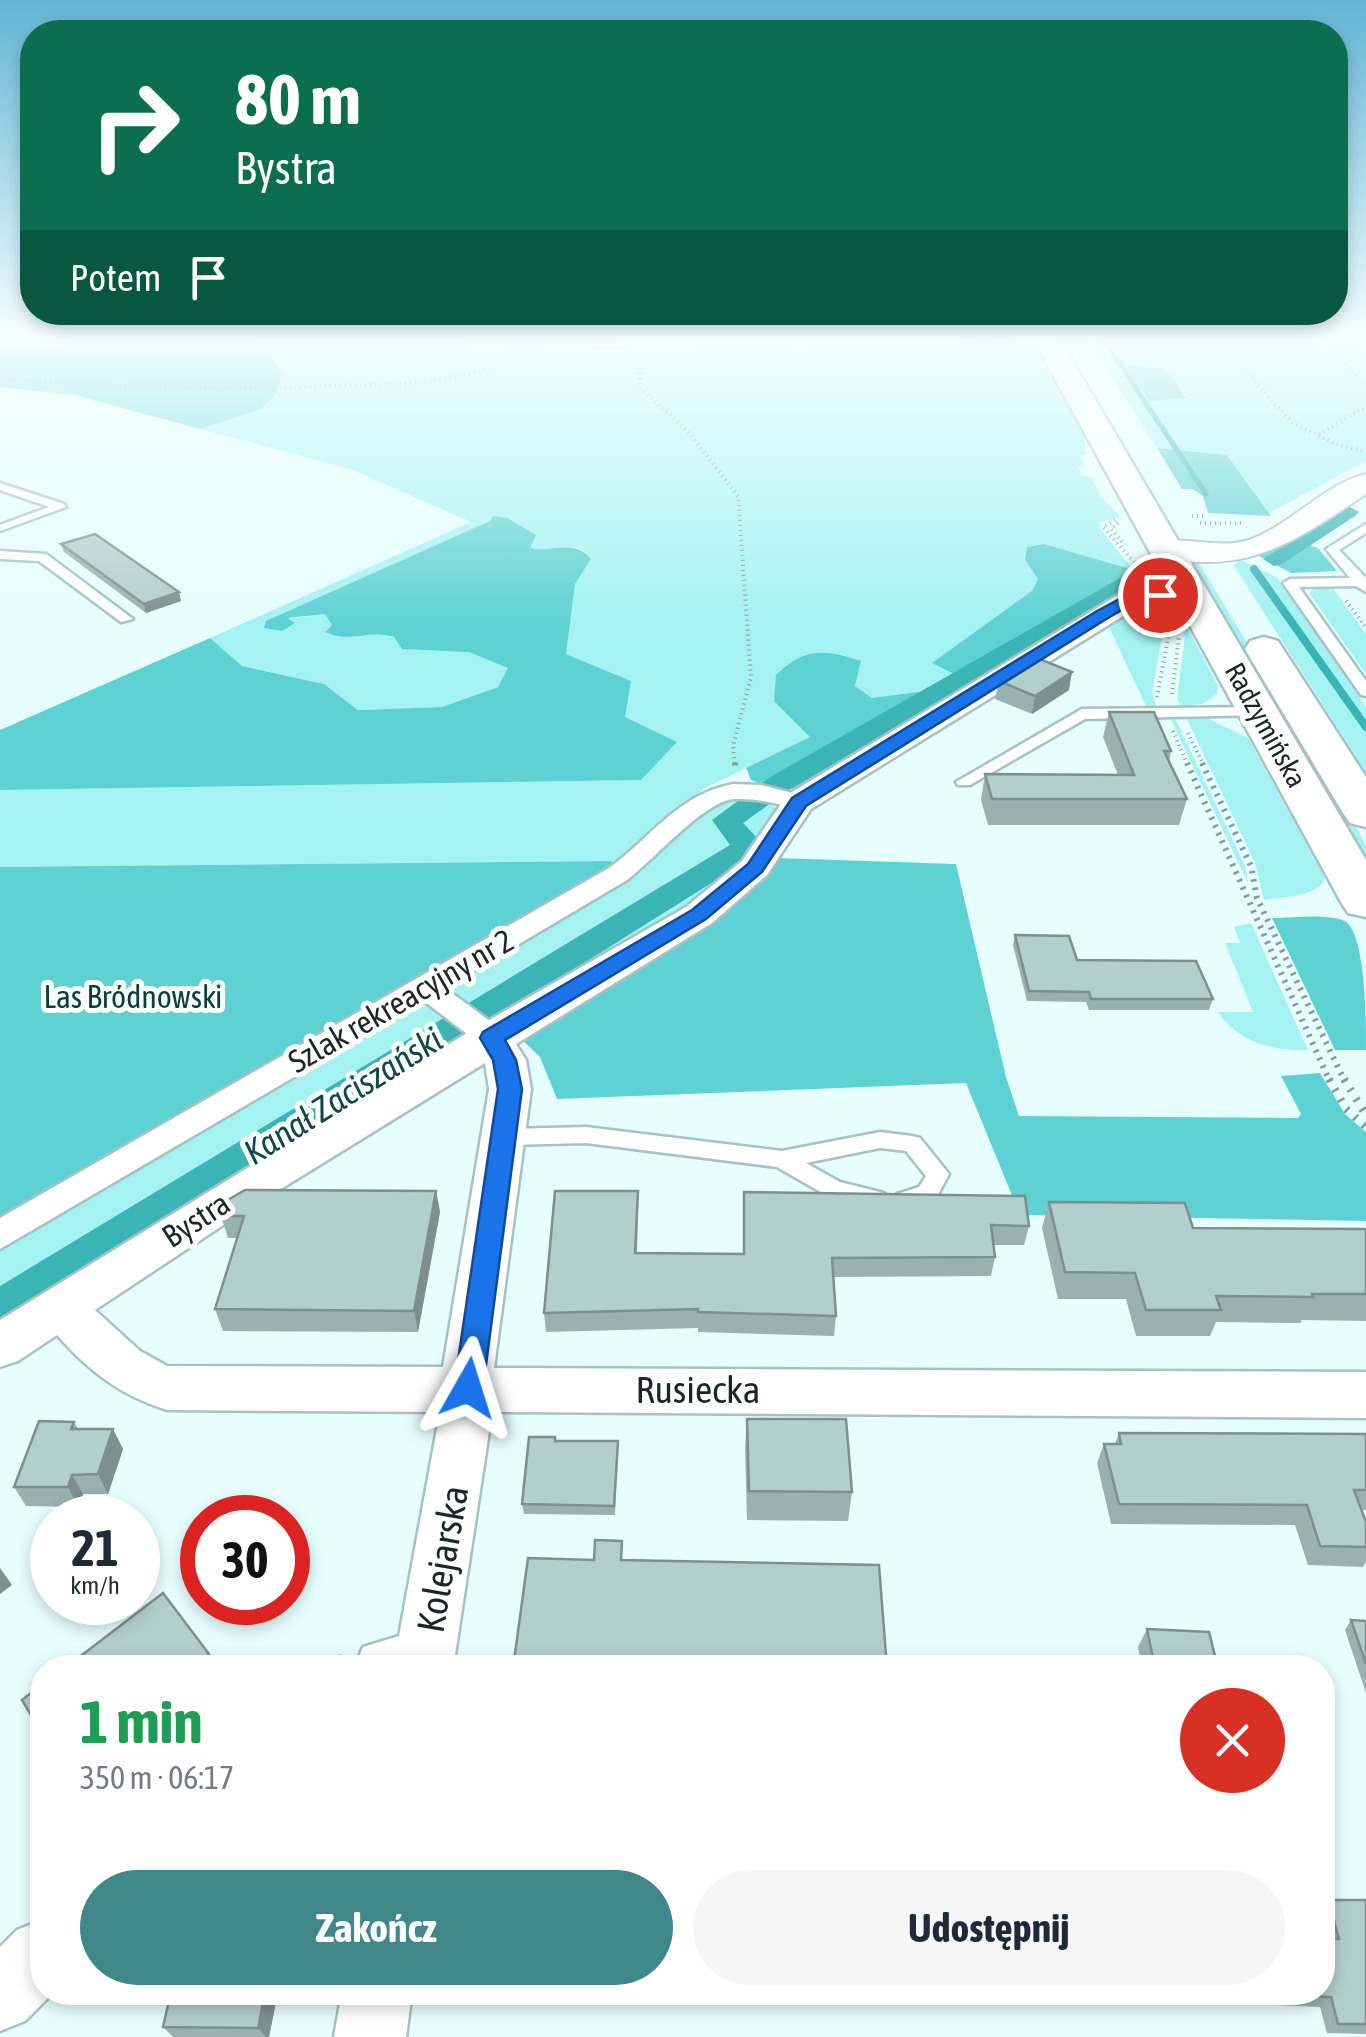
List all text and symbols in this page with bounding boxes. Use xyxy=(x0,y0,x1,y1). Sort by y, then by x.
text: 80 m xyxy=(235,59,361,139)
icon: right xyxy=(70,60,200,190)
text: Bystra xyxy=(235,142,337,194)
icon: arrive xyxy=(181,250,236,305)
text: Potem xyxy=(70,256,161,299)
pin xyxy=(1118,553,1203,638)
icon: arrive xyxy=(1133,568,1188,623)
street label: Radzymińska xyxy=(1219,657,1313,793)
street label: Szlak rekreacyjny nr 2 xyxy=(282,921,520,1080)
park label: Las Bródnowski xyxy=(44,978,222,1015)
water label: Kanał Zaciszański xyxy=(236,1018,449,1172)
street label: Bystra xyxy=(155,1184,236,1255)
position arrow xyxy=(416,1336,520,1440)
street label: Rusiecka xyxy=(635,1368,761,1411)
street label: Kolejarska xyxy=(408,1482,477,1636)
speed limit sign: 30 xyxy=(180,1495,310,1625)
text: 21 xyxy=(71,1519,118,1577)
text: km/h xyxy=(70,1571,120,1599)
text: 1 min xyxy=(80,1687,203,1756)
button: close xyxy=(1180,1688,1285,1793)
text: 350 m · 06:17 xyxy=(80,1759,234,1796)
button: Zakończ xyxy=(80,1870,673,1985)
button: Udostępnij xyxy=(693,1870,1285,1985)

